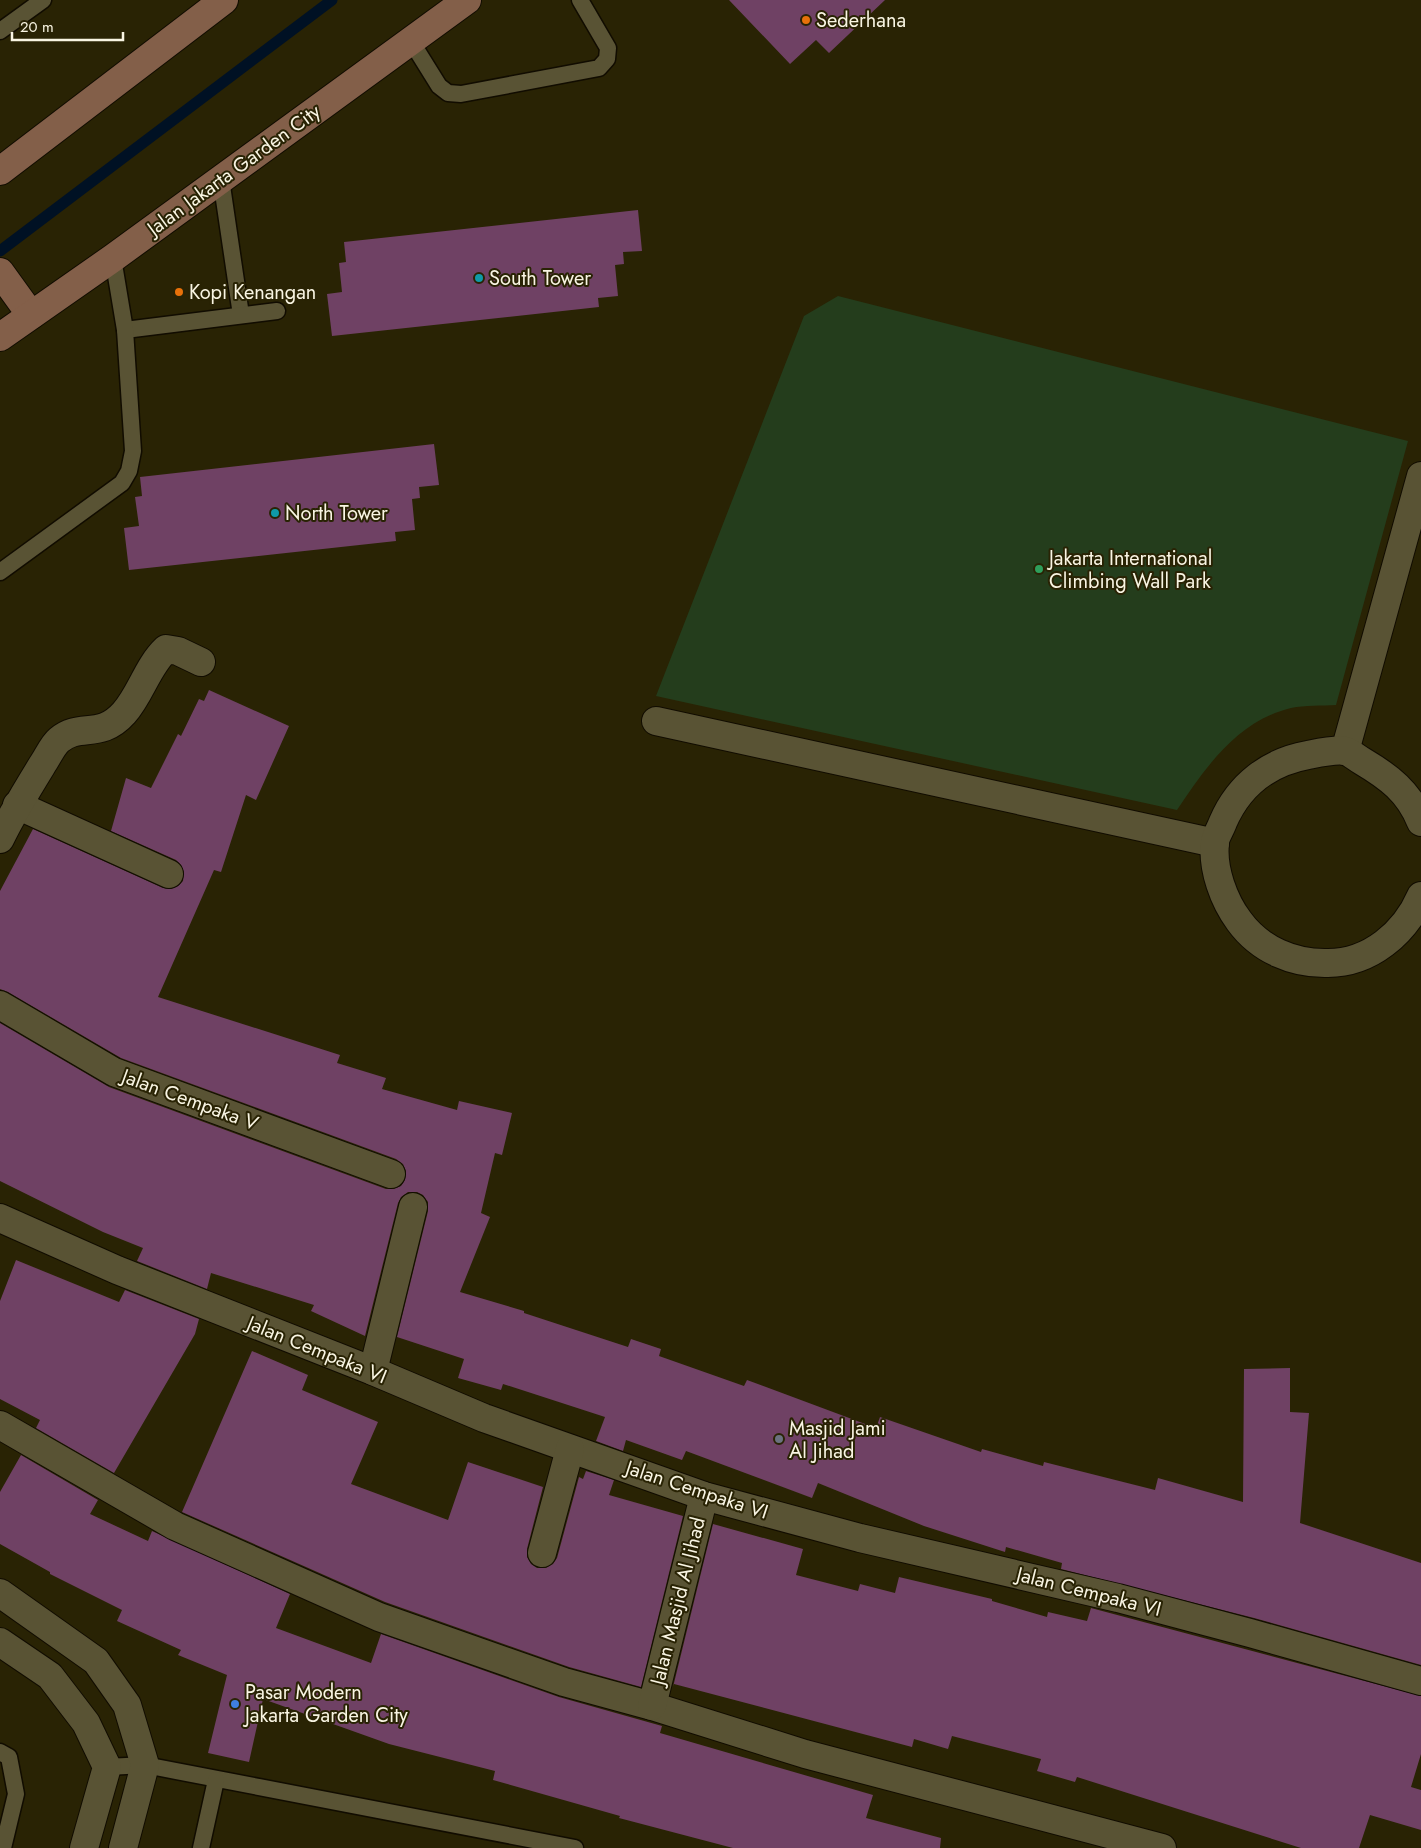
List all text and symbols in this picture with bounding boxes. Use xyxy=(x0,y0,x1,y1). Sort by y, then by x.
place label: Sederhana xyxy=(816,6,906,35)
scale bar xyxy=(12,10,124,42)
marker: Sederhana xyxy=(800,14,812,26)
text: 20 m xyxy=(20,16,54,38)
street label: Jalan Jakarta Garden City xyxy=(139,97,327,245)
place label: South Tower xyxy=(489,264,591,293)
marker: South Tower xyxy=(473,272,485,284)
place label: Kopi Kenangan xyxy=(189,278,316,307)
marker: Kopi Kenangan xyxy=(173,286,185,298)
place label: North Tower xyxy=(285,499,388,528)
marker: North Tower xyxy=(269,507,281,519)
place label: Jakarta International Climbing Wall Park xyxy=(1046,544,1212,596)
marker: Jakarta International Climbing Wall Park xyxy=(1033,563,1045,575)
street label: Jalan Cempaka V xyxy=(115,1061,263,1138)
street label: Jalan Cempaka VI xyxy=(240,1308,391,1391)
place label: Masjid Jami Al Jihad xyxy=(789,1414,886,1466)
marker: Masjid Jami Al Jihad xyxy=(773,1433,785,1445)
street label: Jalan Cempaka VI xyxy=(619,1452,772,1527)
street label: Jalan Masjid Al Jihad xyxy=(642,1514,713,1691)
street label: Jalan Cempaka VI xyxy=(1011,1559,1164,1624)
place label: Pasar Modern Jakarta Garden City xyxy=(242,1678,408,1730)
marker: Pasar Modern Jakarta Garden City xyxy=(229,1698,241,1710)

